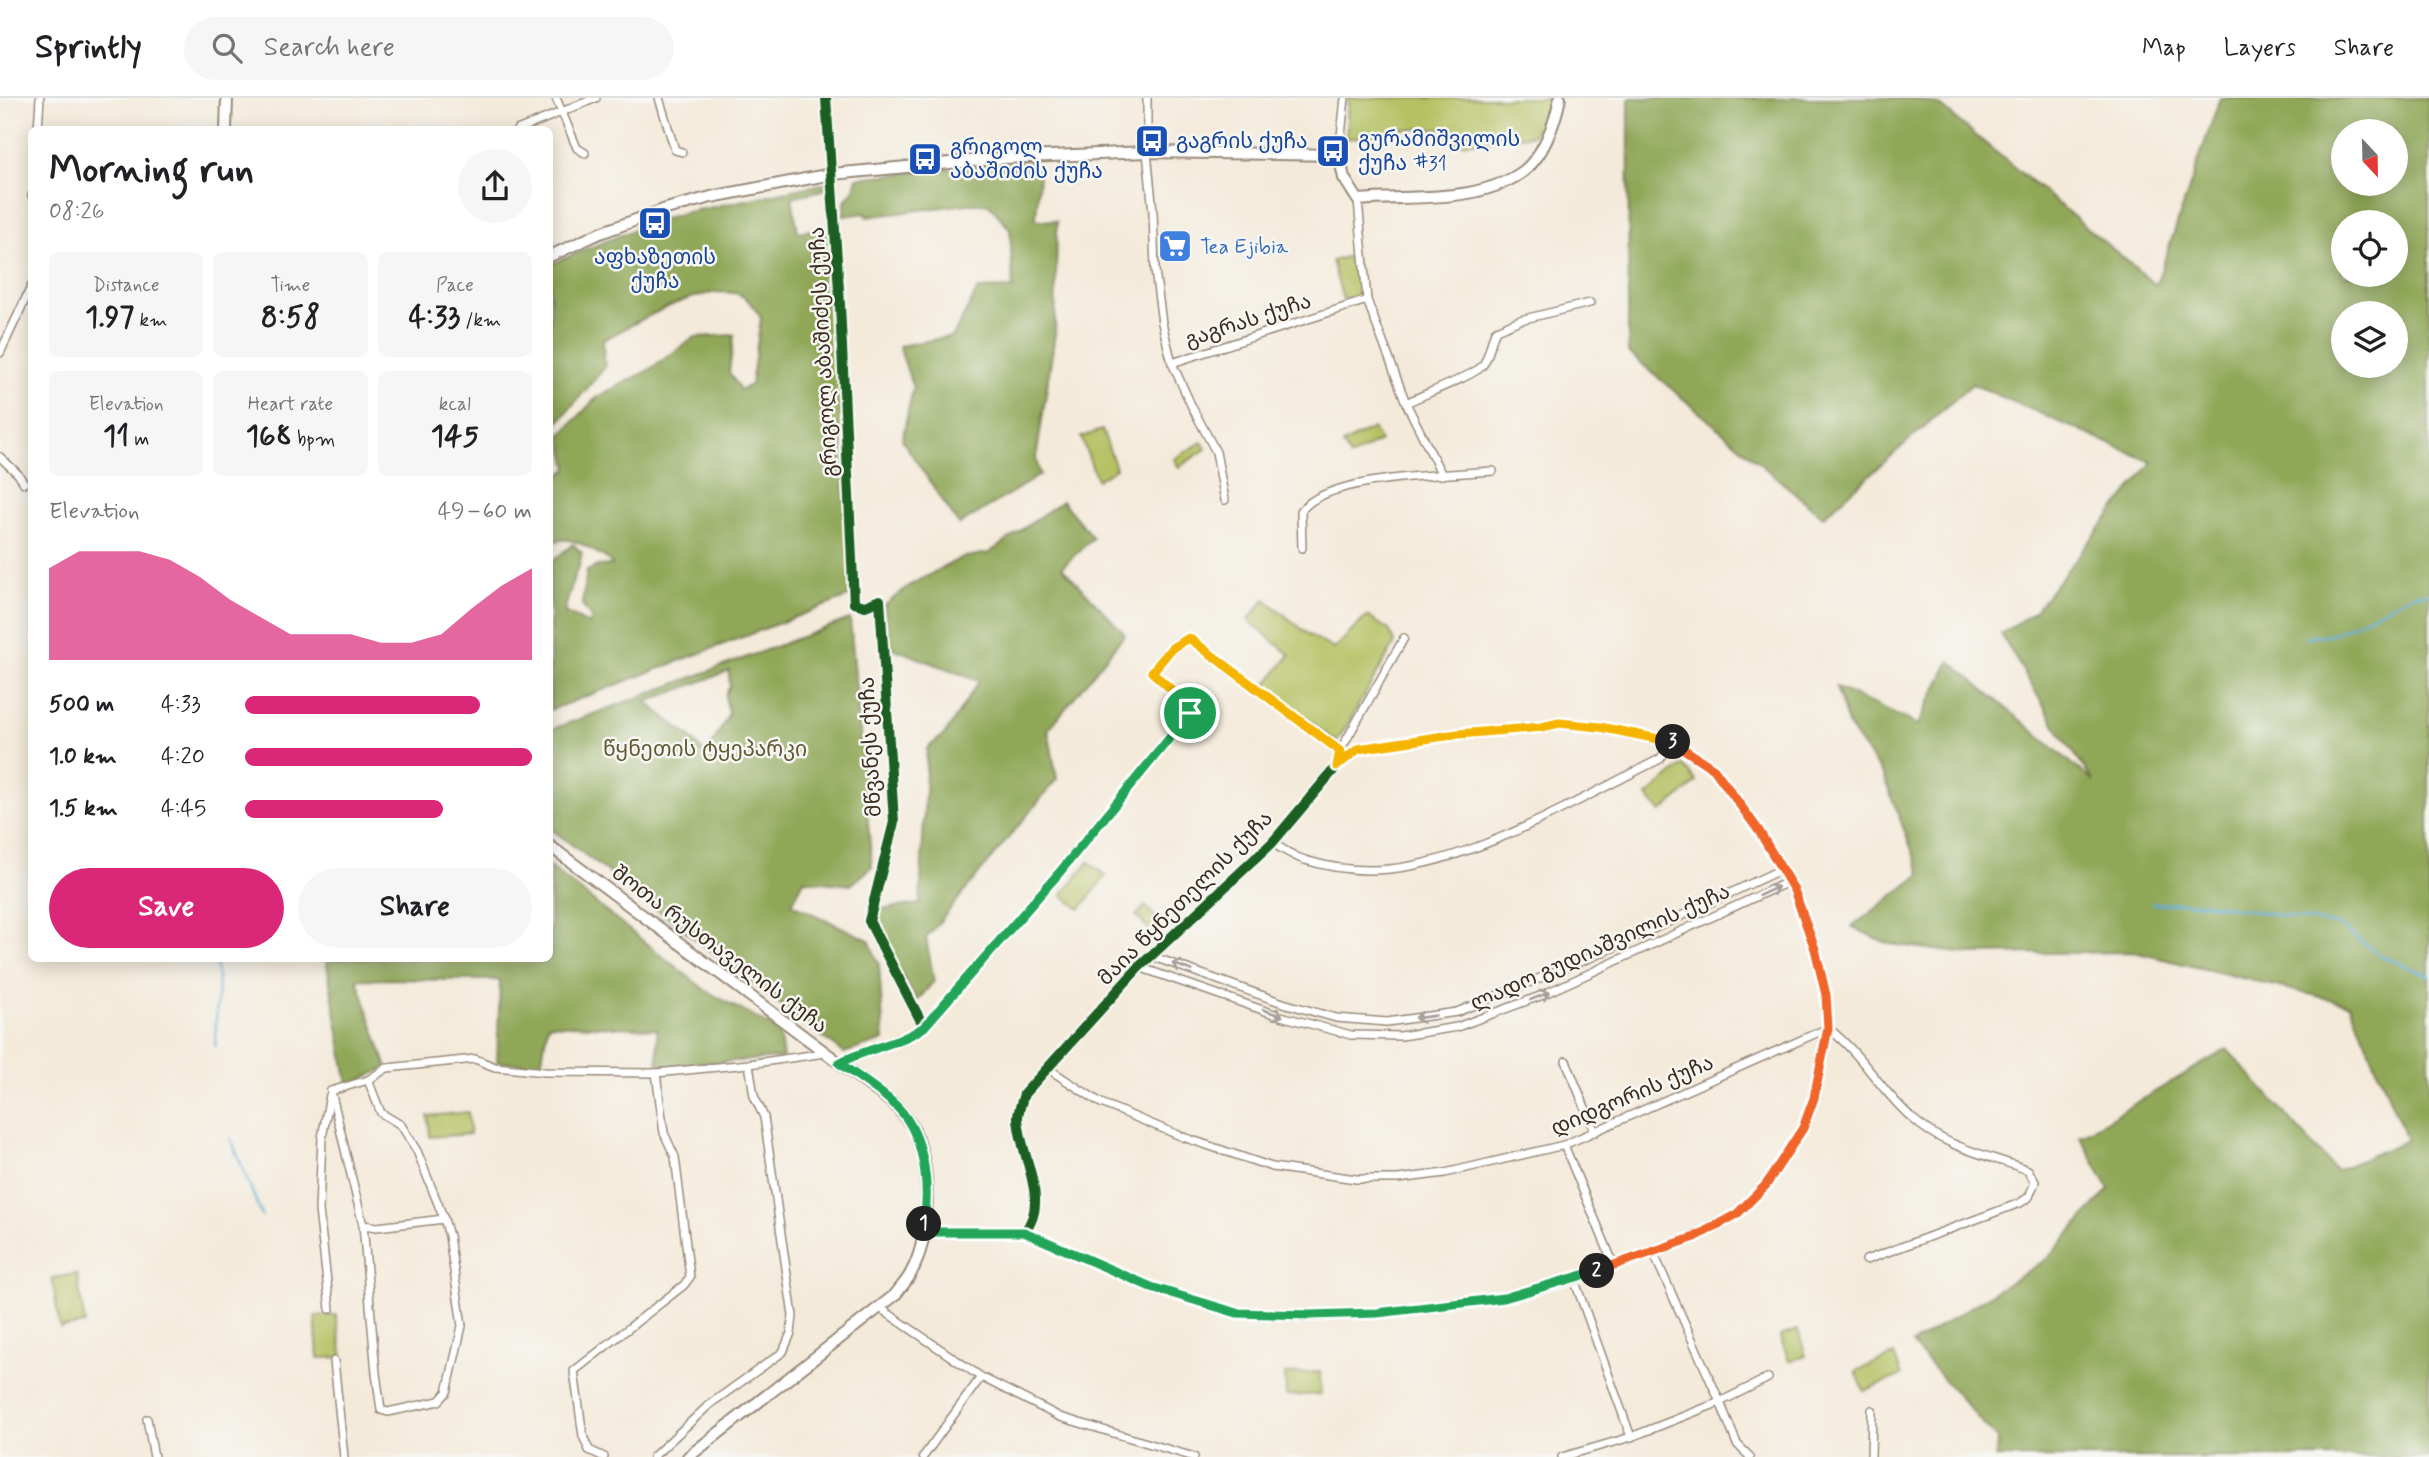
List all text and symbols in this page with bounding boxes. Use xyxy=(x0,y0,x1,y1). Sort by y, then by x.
search box xyxy=(184,17,674,80)
text: Sprintly xyxy=(35,26,142,70)
icon: search xyxy=(208,29,246,67)
text: Search here xyxy=(264,31,395,65)
text: Map xyxy=(2142,33,2186,64)
text: Layers xyxy=(2224,33,2296,64)
text: Share xyxy=(2334,33,2394,64)
north arrow xyxy=(2331,119,2408,196)
map controls xyxy=(2331,119,2408,378)
bus stop icon: გაგრის ქუჩა xyxy=(1133,122,1171,160)
place label: გურამიშვილის ქუჩა #31 xyxy=(1358,126,1520,178)
place label: გაგრის ქუჩა xyxy=(1176,128,1308,156)
bus stop icon: გურამიშვილის ქუჩა #31 xyxy=(1314,132,1352,170)
place label: გრიგოლ აბაშიძის ქუჩა xyxy=(950,134,1103,186)
bus stop icon: გრიგოლ აბაშიძის ქუჩა xyxy=(906,140,944,178)
text: Morning run xyxy=(49,146,254,195)
button: share xyxy=(458,149,532,223)
text: 08:26 xyxy=(49,197,105,227)
bus stop icon: აფხაზეთის ქუჩა xyxy=(636,204,674,242)
button: locate xyxy=(2331,210,2408,287)
street label: გრიგოლ აბაშიძეს ქუჩა xyxy=(803,226,845,478)
supermarket icon: Tea Ejibia xyxy=(1156,227,1194,265)
place label: Tea Ejibia xyxy=(1200,233,1289,261)
place label: აფხაზეთის ქუჩა xyxy=(594,244,716,296)
text: Distance xyxy=(93,273,160,298)
text: Time xyxy=(271,273,310,298)
text: Pace xyxy=(436,273,474,298)
street label: გაგრას ქუჩა xyxy=(1182,287,1315,355)
text: 1.97 xyxy=(85,298,134,337)
text: 8:58 xyxy=(261,298,320,337)
text: 4:33 xyxy=(408,298,460,337)
button: layers xyxy=(2331,301,2408,378)
text: km xyxy=(134,308,167,333)
text: /km xyxy=(460,308,501,333)
text: Elevation xyxy=(89,392,164,417)
text: Heart rate xyxy=(248,392,333,417)
text: kcal xyxy=(439,392,471,417)
text: 11 xyxy=(103,417,129,456)
text: 168 xyxy=(246,417,292,456)
text: 145 xyxy=(431,417,479,456)
text: m xyxy=(129,427,149,452)
text: bpm xyxy=(292,427,335,452)
text: Elevation xyxy=(49,497,140,527)
text: 49–60 m xyxy=(438,497,532,527)
street label: მწვანეს ქუჩა xyxy=(853,676,889,818)
pin xyxy=(1160,683,1220,743)
text: 500 m xyxy=(49,690,114,720)
text: 4:33 xyxy=(161,690,201,720)
icon: arrive xyxy=(1171,694,1209,732)
pin: 3 xyxy=(1656,724,1690,760)
text: 3 xyxy=(1668,729,1677,754)
park label: წყნეთის ტყეპარკი xyxy=(603,736,807,764)
text: 1.0 km xyxy=(49,742,117,772)
text: 4:20 xyxy=(161,742,205,772)
text: 1.5 km xyxy=(49,794,118,824)
text: 4:45 xyxy=(161,794,206,824)
street label: მაია წყნეთელის ქუჩა xyxy=(1092,805,1279,992)
street label: შოთა რუსთაველის ქუჩა xyxy=(606,859,833,1040)
button: Save xyxy=(49,868,284,948)
button: Share xyxy=(298,868,532,948)
street label: ლადო გუდიაშვილის ქუჩა xyxy=(1466,878,1735,1018)
one-way arrow xyxy=(1758,884,1779,897)
one-way arrow xyxy=(1172,960,1194,972)
one-way arrow xyxy=(1529,988,1550,1001)
one-way arrow xyxy=(1262,1007,1284,1020)
one-way arrow xyxy=(1414,1010,1437,1023)
street label: დიდგორის ქუჩა xyxy=(1547,1049,1718,1143)
pin: 1 xyxy=(906,1206,942,1242)
text: 1 xyxy=(919,1211,928,1236)
pin: 2 xyxy=(1580,1254,1614,1288)
text: 2 xyxy=(1592,1258,1601,1283)

